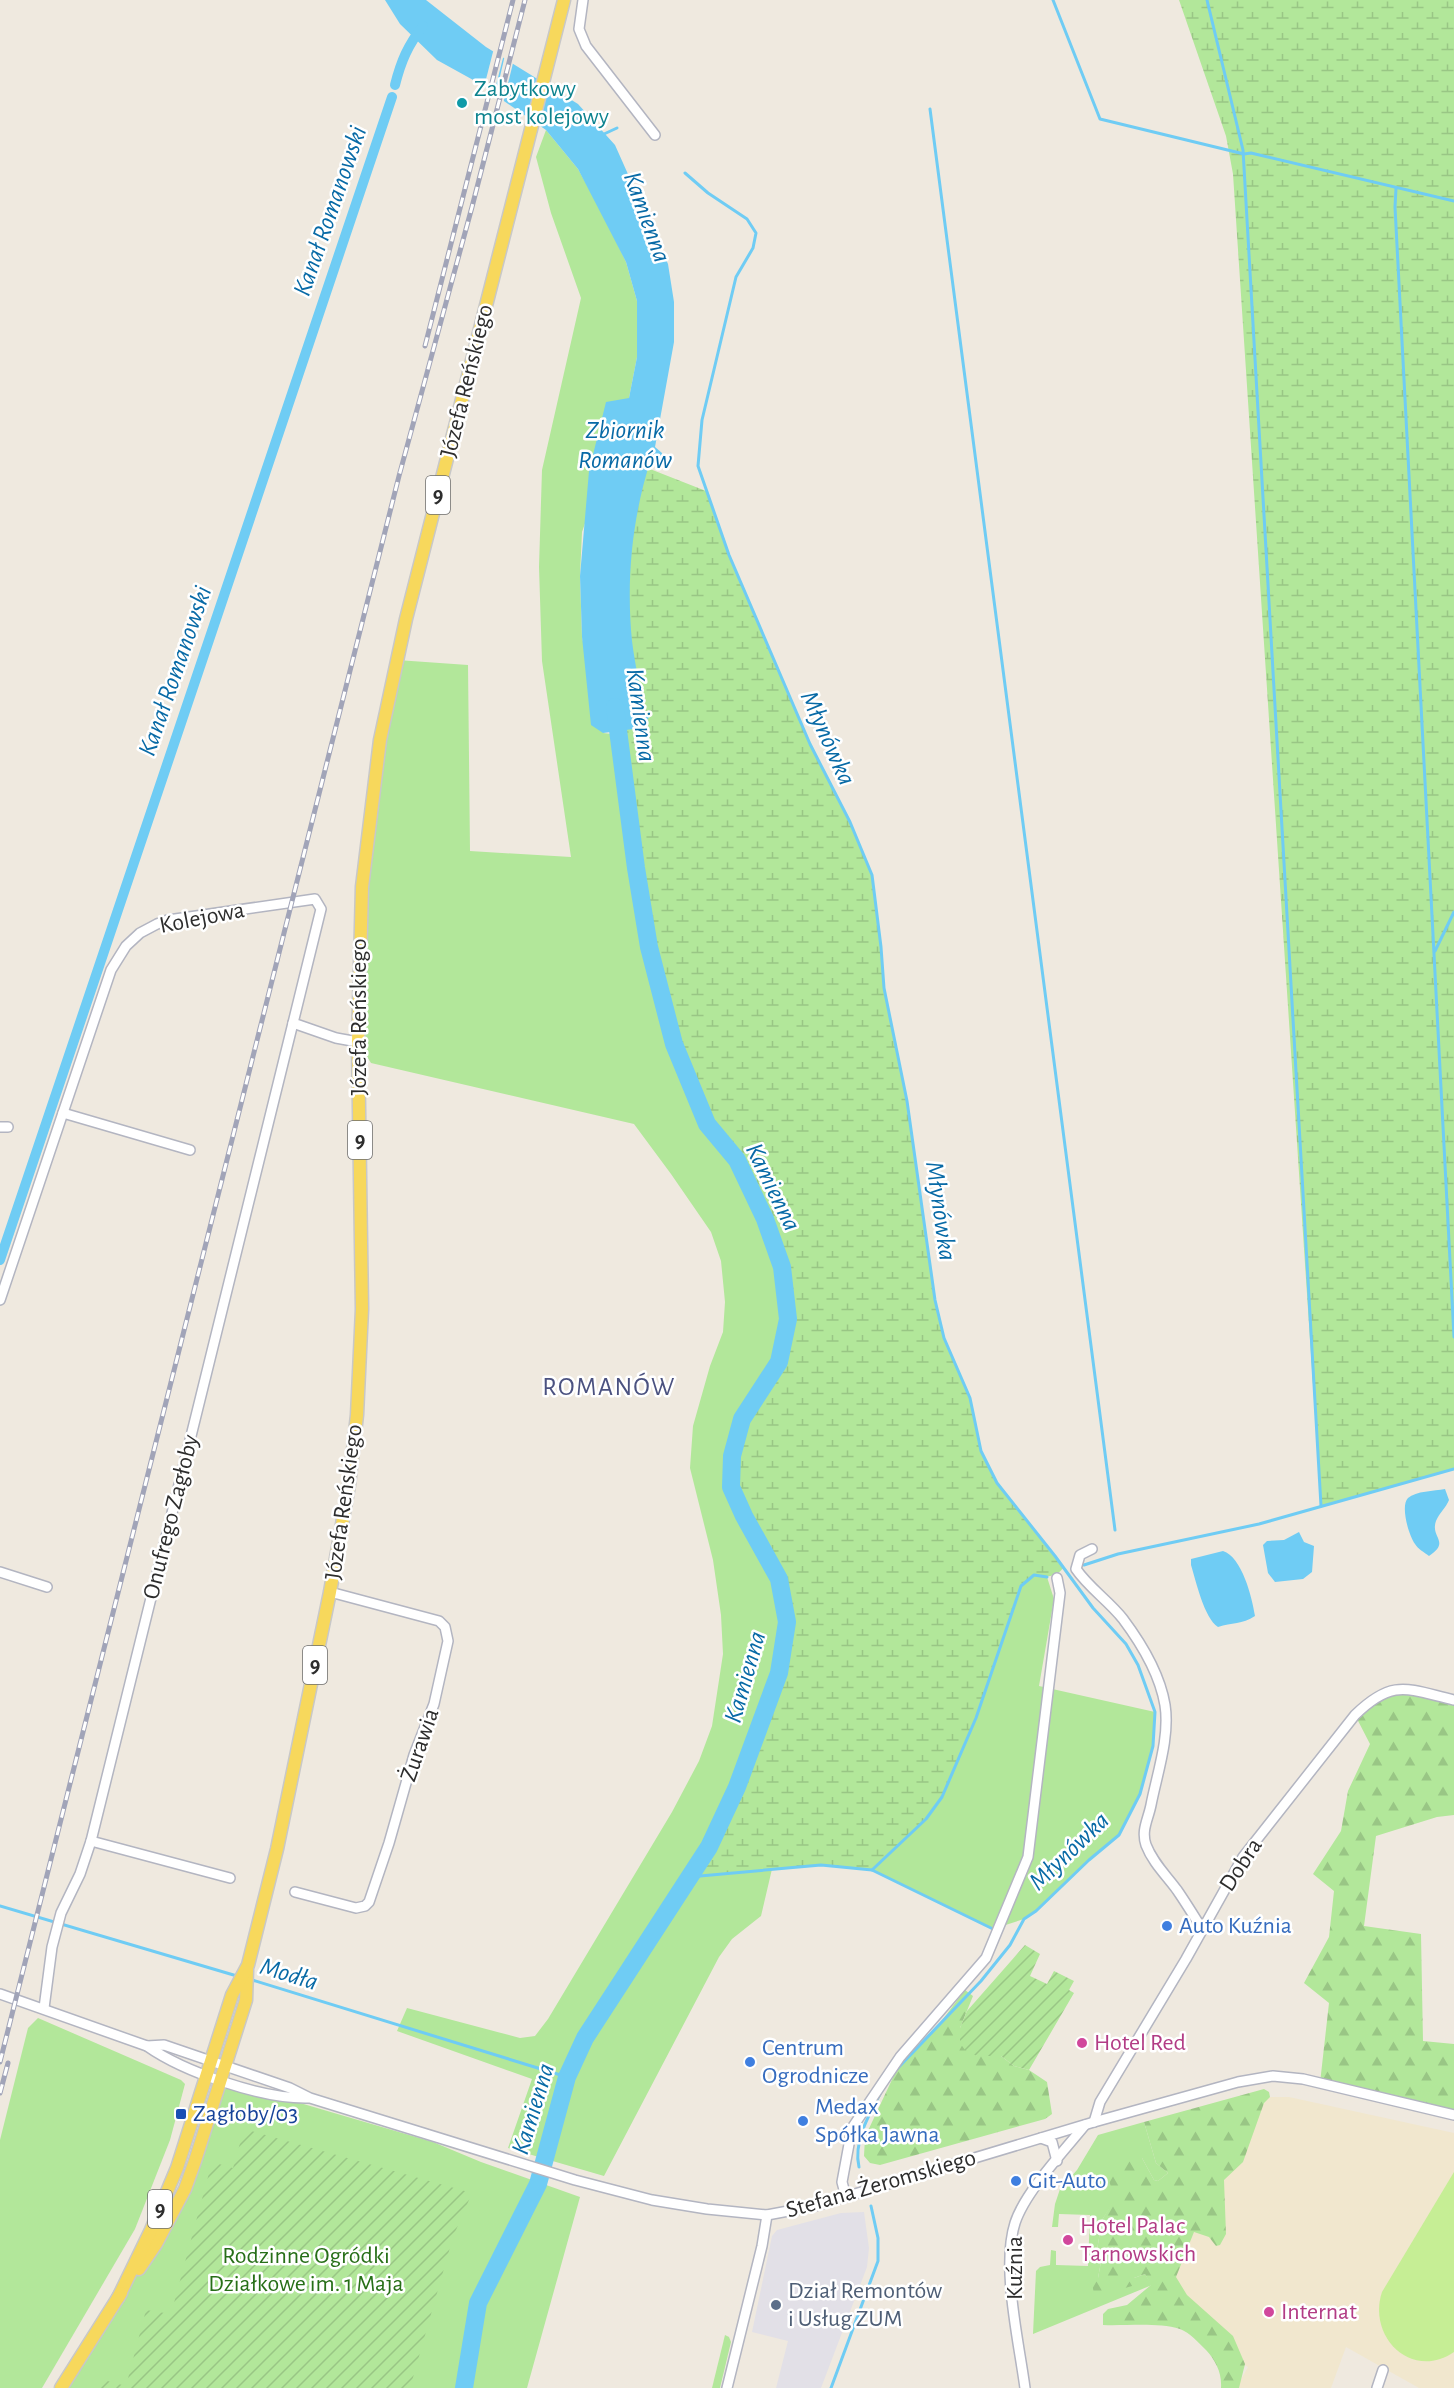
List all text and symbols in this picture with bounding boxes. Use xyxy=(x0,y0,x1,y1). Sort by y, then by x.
place label: Zabytkowy most kolejowy xyxy=(474,77,609,129)
marker: Zabytkowy most kolejowy xyxy=(455,96,469,110)
water label: Kanał Romanowski xyxy=(289,122,371,299)
water label: Kamienna xyxy=(619,168,675,266)
street label: Józefa Reńskiego xyxy=(436,302,498,460)
water label: Zbiornik Romanów xyxy=(578,417,672,473)
road number: 9 xyxy=(426,476,450,514)
water label: Kanał Romanowski xyxy=(134,582,216,759)
water label: Kamienna xyxy=(622,667,660,763)
water label: Młynówka xyxy=(796,687,860,789)
street label: Kolejowa xyxy=(157,898,247,938)
street label: Józefa Reńskiego xyxy=(347,939,371,1095)
road number: 9 xyxy=(348,1121,372,1159)
water label: Kamienna xyxy=(741,1139,805,1235)
water label: Młynówka xyxy=(921,1160,961,1262)
district label: ROMANÓW xyxy=(542,1372,676,1400)
street label: Józefa Reńskiego xyxy=(321,1423,367,1581)
street label: Onufrego Zagłoby xyxy=(139,1432,203,1602)
water label: Kamienna xyxy=(720,1628,770,1726)
road number: 9 xyxy=(303,1646,327,1684)
street label: Żurawia xyxy=(395,1705,444,1785)
water label: Młynówka xyxy=(1024,1807,1114,1895)
street label: Dobra xyxy=(1215,1834,1267,1896)
place label: Auto Kuźnia xyxy=(1179,1914,1292,1938)
marker: Auto Kuźnia xyxy=(1160,1919,1174,1933)
water label: Modła xyxy=(257,1953,321,1995)
place label: Hotel Red xyxy=(1094,2031,1186,2055)
place label: Centrum Ogrodnicze xyxy=(762,2036,869,2088)
marker: Hotel Red xyxy=(1075,2036,1089,2050)
marker: Centrum Ogrodnicze xyxy=(743,2055,757,2069)
water label: Kamienna xyxy=(507,2060,559,2158)
place label: Medax Spółka Jawna xyxy=(815,2095,939,2147)
place label: Zagłoby/03 xyxy=(193,2102,298,2126)
marker: Zagłoby/03 xyxy=(174,2107,188,2121)
marker: Medax Spółka Jawna xyxy=(796,2114,810,2128)
street label: Stefana Żeromskiego xyxy=(783,2144,979,2223)
place label: Git-Auto xyxy=(1028,2169,1106,2193)
marker: Git-Auto xyxy=(1009,2174,1023,2188)
road number: 9 xyxy=(148,2190,172,2228)
place label: Hotel Palac Tarnowskich xyxy=(1080,2214,1196,2266)
marker: Hotel Palac Tarnowskich xyxy=(1061,2233,1075,2247)
street label: Kuźnia xyxy=(1003,2236,1027,2300)
park label: Rodzinne Ogródki Działkowe im. 1 Maja xyxy=(208,2244,404,2296)
place label: Dział Remontów i Usług ZUM xyxy=(788,2279,942,2331)
marker: Dział Remontów i Usług ZUM xyxy=(769,2298,783,2312)
place label: Internat xyxy=(1281,2300,1357,2324)
marker: Internat xyxy=(1262,2305,1276,2319)

